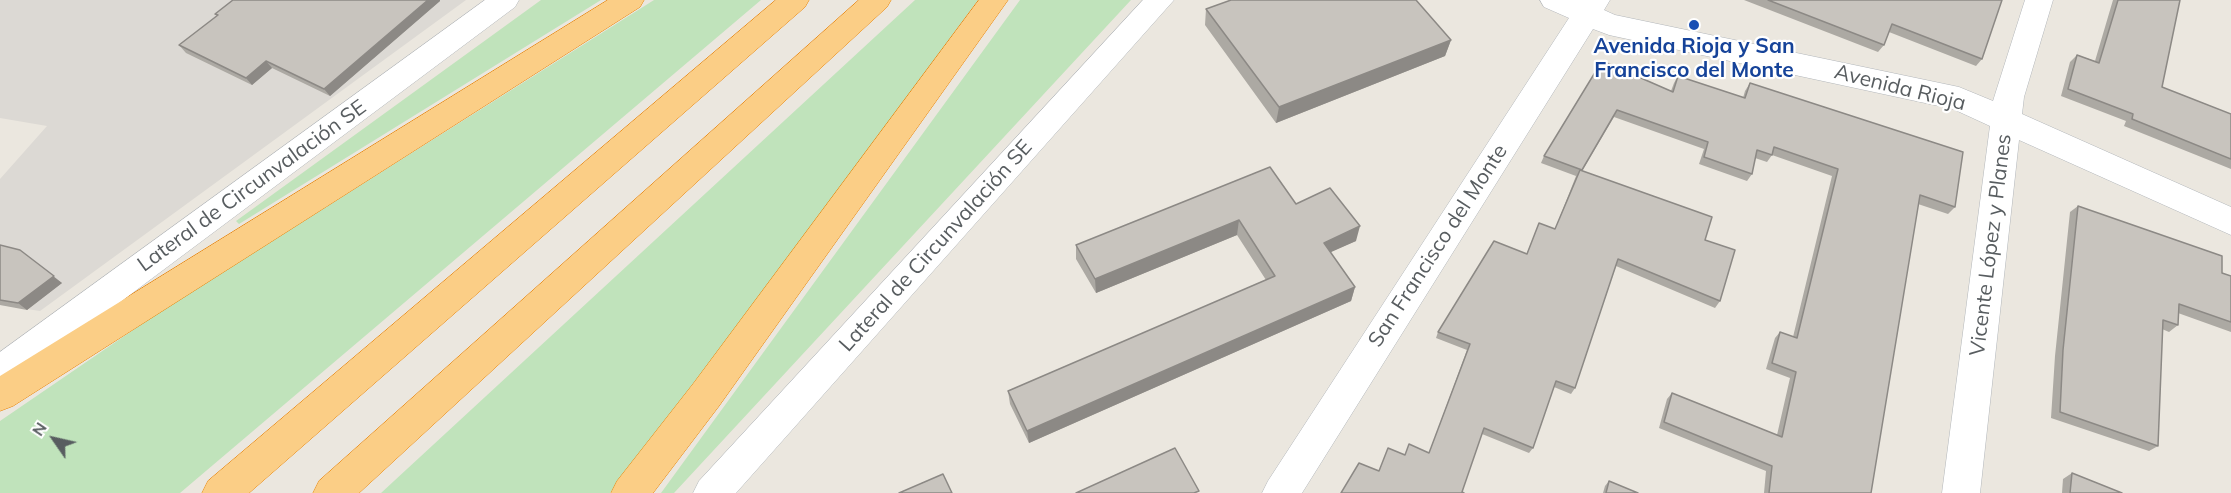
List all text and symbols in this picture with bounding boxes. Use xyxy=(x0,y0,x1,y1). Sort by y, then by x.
marker: Avenida Rioja y San Francisco del Monte xyxy=(1687,18,1701,32)
place label: Avenida Rioja y San Francisco del Monte xyxy=(1593,34,1795,84)
street label: Avenida Rioja xyxy=(1832,60,1968,116)
street label: Lateral de Circunvalación SE xyxy=(133,95,371,277)
street label: Vicente López y Planes xyxy=(1965,133,2017,357)
street label: Lateral de Circunvalación SE xyxy=(834,135,1038,357)
street label: San Francisco del Monte xyxy=(1363,140,1513,352)
north arrow xyxy=(24,409,84,469)
text: N xyxy=(27,418,51,440)

